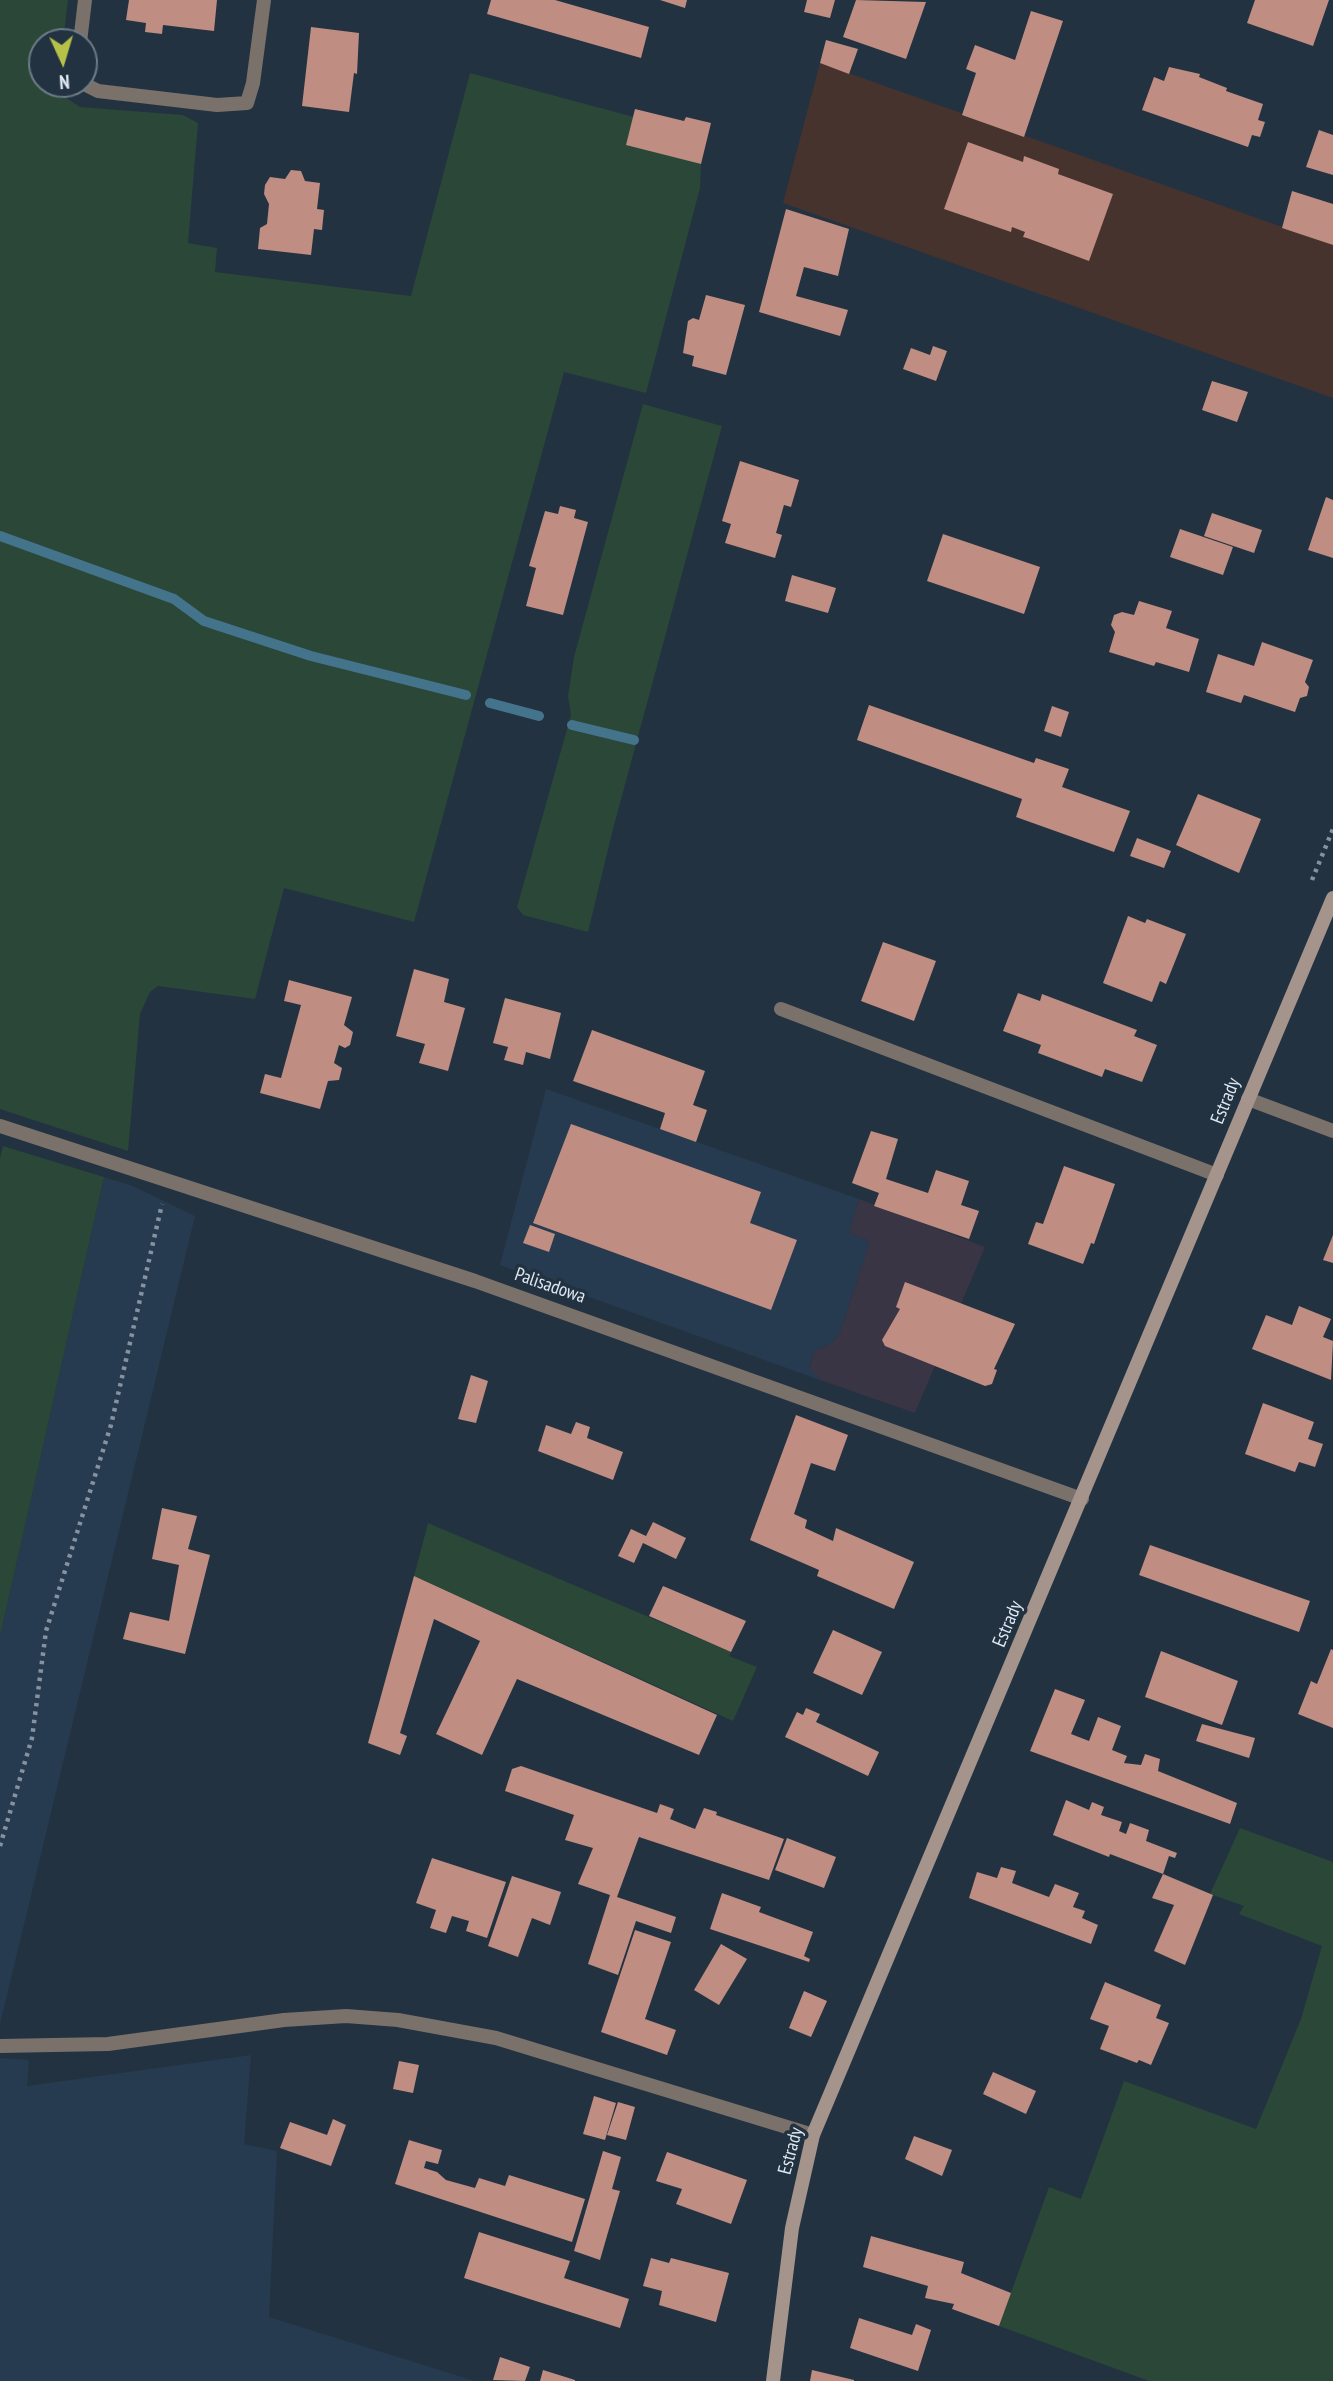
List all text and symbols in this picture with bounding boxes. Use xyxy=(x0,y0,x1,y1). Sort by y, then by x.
north arrow xyxy=(28,28,98,98)
text: N xyxy=(58,70,70,94)
street label: Estrady xyxy=(1206,1074,1246,1128)
street label: Palisadowa xyxy=(512,1263,588,1309)
street label: Estrady xyxy=(988,1597,1028,1651)
street label: Estrady xyxy=(774,2125,808,2177)

